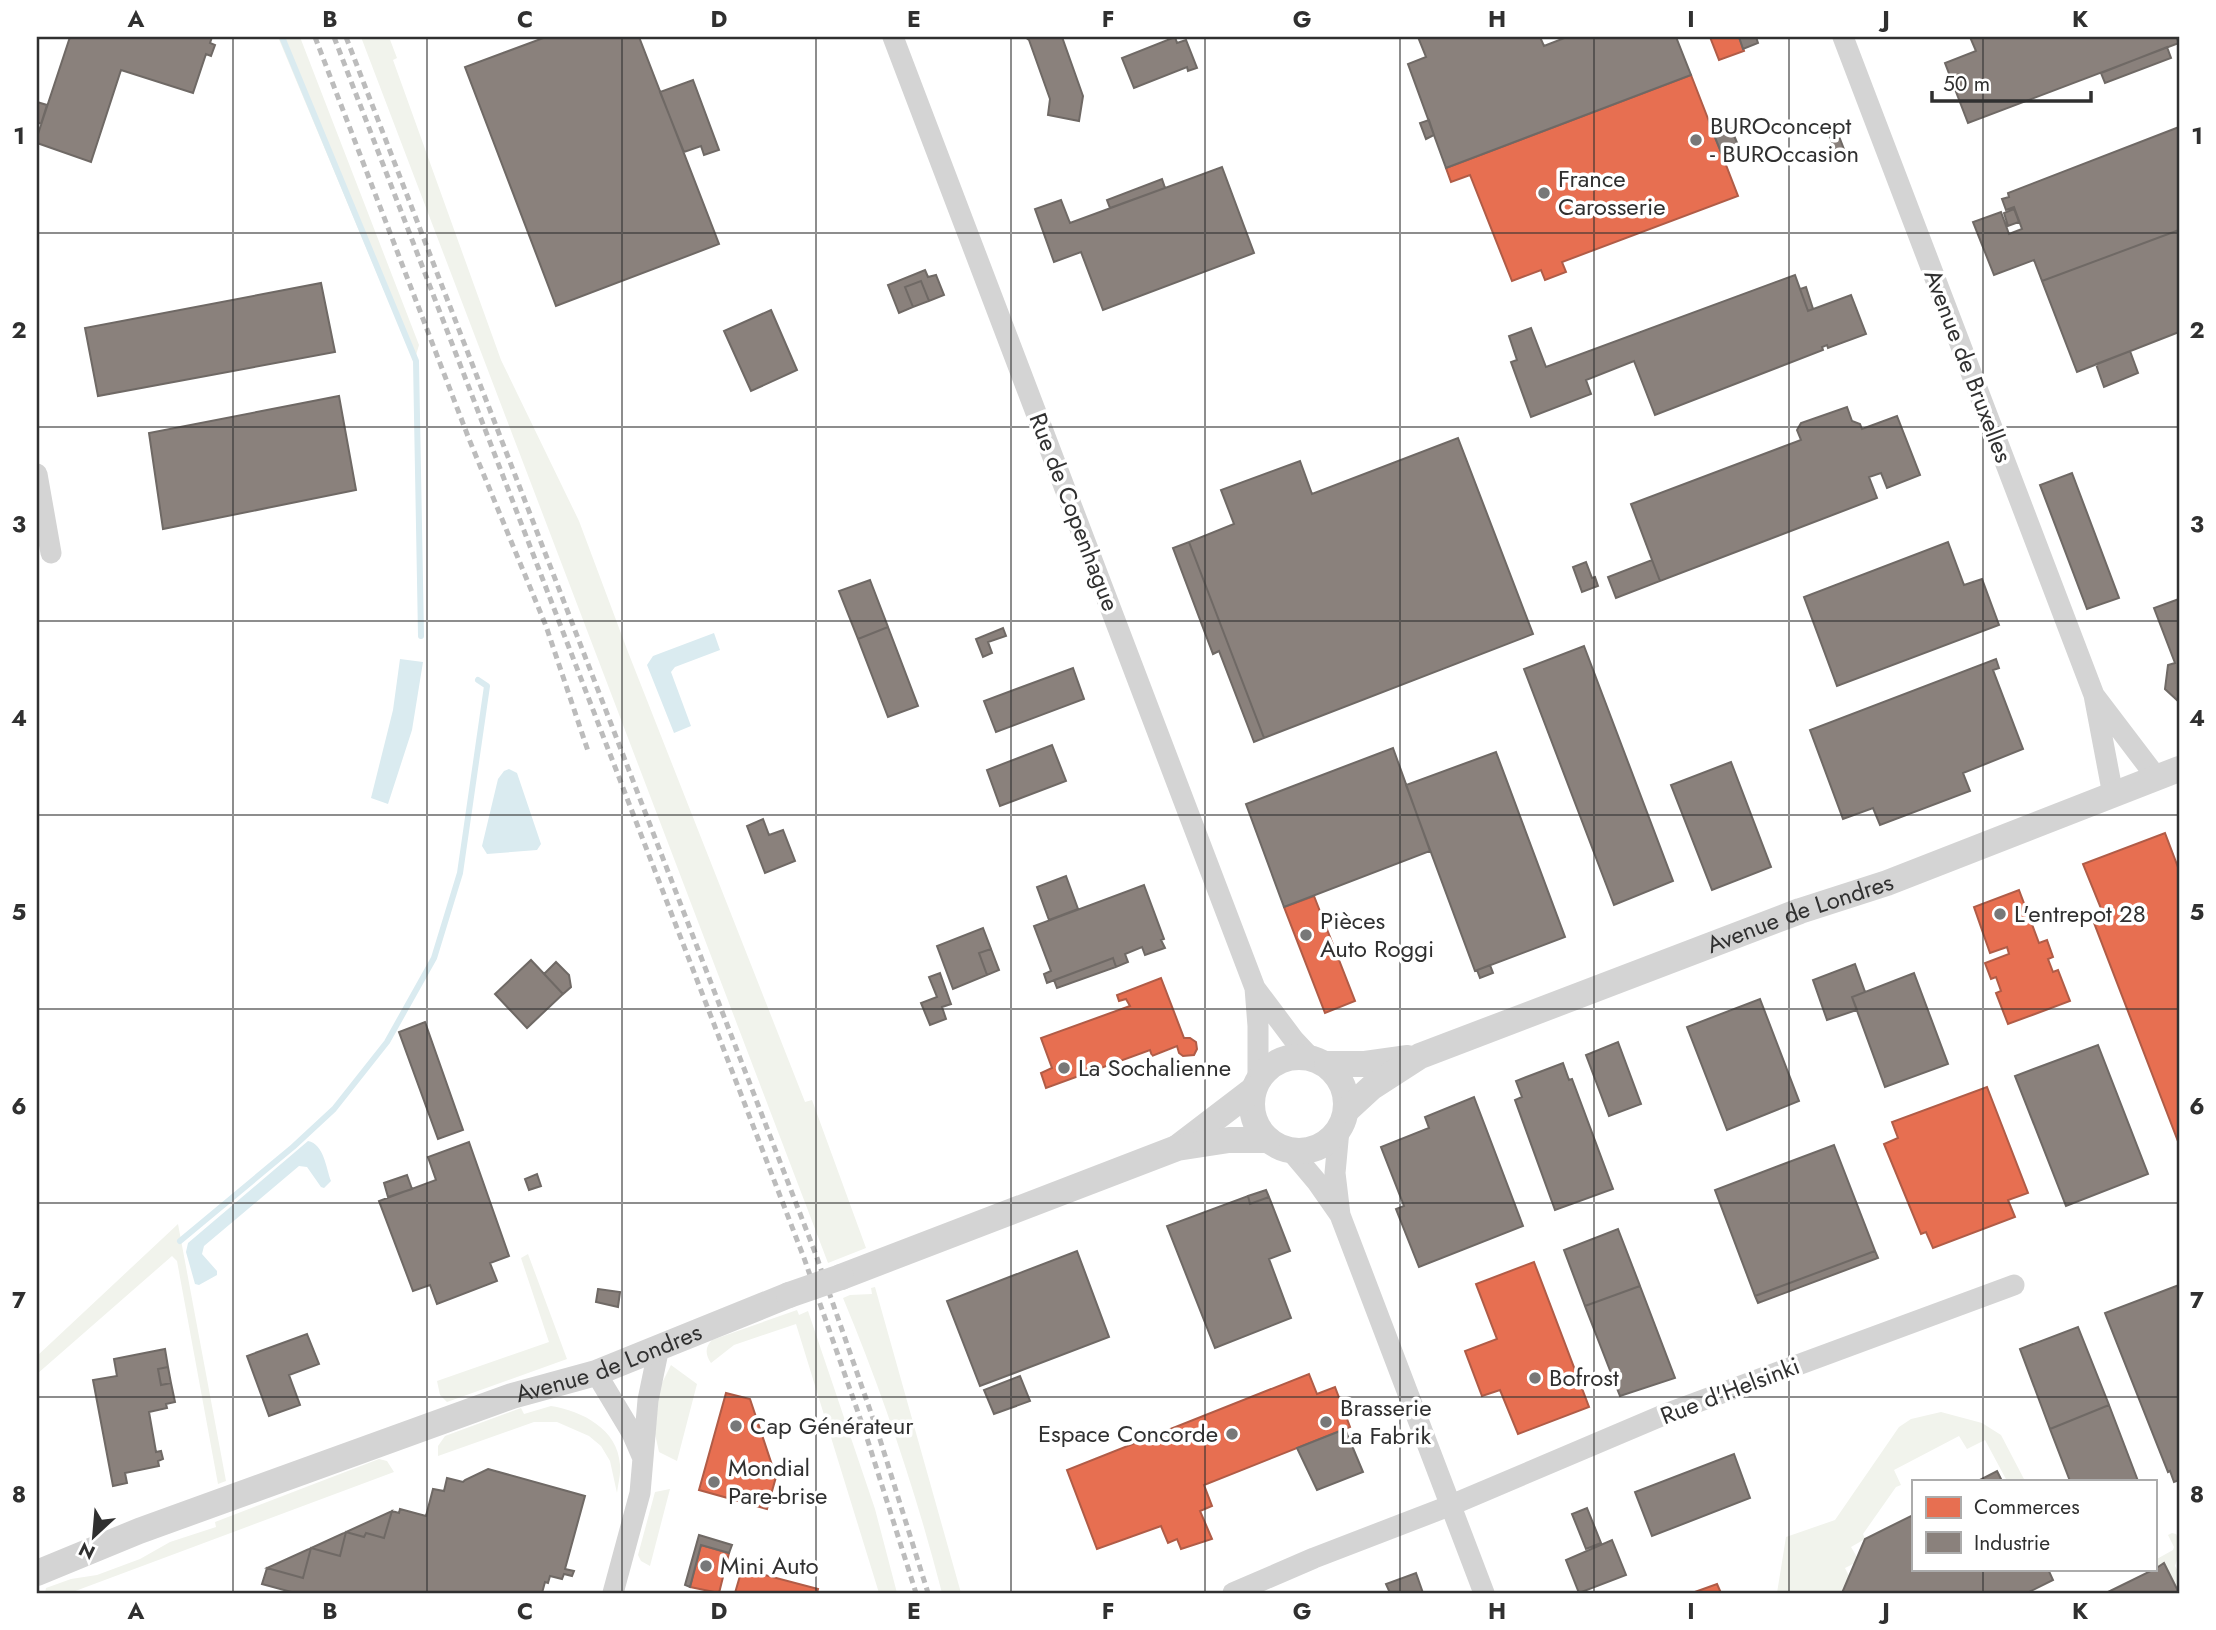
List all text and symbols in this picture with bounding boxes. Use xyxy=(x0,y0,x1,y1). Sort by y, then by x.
text: A xyxy=(127,2,145,36)
text: B xyxy=(322,2,338,36)
text: C xyxy=(517,2,533,36)
text: D xyxy=(711,2,728,36)
text: E xyxy=(907,2,921,36)
text: F xyxy=(1102,2,1114,36)
text: G xyxy=(1293,2,1311,36)
text: H xyxy=(1488,2,1506,36)
text: I xyxy=(1687,2,1695,36)
text: J xyxy=(1878,2,1890,36)
text: K xyxy=(2072,2,2089,36)
scale bar xyxy=(1932,60,2092,104)
text: 50 m xyxy=(1943,69,1990,99)
place label: BUROconcept - BUROccasion xyxy=(1710,108,1859,171)
text: 1 xyxy=(13,119,25,153)
text: 1 xyxy=(2191,119,2203,153)
marker: BUROconcept - BUROccasion xyxy=(1688,132,1704,148)
place label: France Carosserie xyxy=(1558,161,1666,224)
marker: France Carosserie xyxy=(1536,185,1552,201)
street label: Avenue de Bruxelles xyxy=(1915,264,2021,468)
text: 2 xyxy=(11,313,27,347)
text: 2 xyxy=(2189,313,2205,347)
street label: Rue de Copenhague xyxy=(1021,408,1128,616)
text: 3 xyxy=(12,507,26,541)
text: 3 xyxy=(2190,507,2204,541)
text: 4 xyxy=(11,701,27,735)
text: 4 xyxy=(2189,701,2205,735)
street label: Avenue de Londres xyxy=(1702,864,1898,962)
text: 5 xyxy=(12,895,26,929)
text: 5 xyxy=(2190,895,2204,929)
place label: L'entrepot 28 xyxy=(2014,896,2146,931)
place label: Pièces Auto Roggi xyxy=(1320,903,1434,966)
marker: L'entrepot 28 xyxy=(1992,906,2008,922)
marker: Pièces Auto Roggi xyxy=(1298,927,1314,943)
place label: La Sochalienne xyxy=(1078,1050,1231,1085)
marker: La Sochalienne xyxy=(1056,1060,1072,1076)
text: 6 xyxy=(11,1089,27,1123)
text: 6 xyxy=(2189,1089,2205,1123)
text: 7 xyxy=(12,1283,26,1317)
text: 7 xyxy=(2190,1283,2204,1317)
street label: Avenue de Londres xyxy=(511,1314,707,1411)
street label: Rue d'Helsinki xyxy=(1655,1348,1804,1433)
place label: Bofrost xyxy=(1549,1360,1619,1395)
marker: Bofrost xyxy=(1527,1370,1543,1386)
place label: Brasserie La Fabrik xyxy=(1340,1390,1432,1453)
place label: Cap Générateur xyxy=(750,1408,914,1443)
marker: Brasserie La Fabrik xyxy=(1318,1414,1334,1430)
place label: Espace Concorde xyxy=(1038,1416,1218,1451)
marker: Cap Générateur xyxy=(728,1418,744,1434)
marker: Espace Concorde xyxy=(1224,1426,1240,1442)
place label: Mondial Pare-brise xyxy=(728,1450,827,1513)
marker: Mondial Pare-brise xyxy=(706,1474,722,1490)
text: 8 xyxy=(12,1477,26,1511)
text: 8 xyxy=(2190,1477,2204,1511)
legend xyxy=(1912,1480,2156,1570)
text: Commerces xyxy=(1974,1492,2080,1522)
north arrow xyxy=(60,1500,130,1570)
text: Industrie xyxy=(1974,1528,2050,1558)
text: N xyxy=(74,1535,99,1566)
place label: Mini Auto xyxy=(720,1548,819,1583)
marker: Mini Auto xyxy=(698,1558,714,1574)
text: A xyxy=(127,1594,145,1628)
text: B xyxy=(322,1594,338,1628)
text: C xyxy=(517,1594,533,1628)
text: D xyxy=(711,1594,728,1628)
text: E xyxy=(907,1594,921,1628)
text: F xyxy=(1102,1594,1114,1628)
text: G xyxy=(1293,1594,1311,1628)
text: H xyxy=(1488,1594,1506,1628)
text: I xyxy=(1687,1594,1695,1628)
text: J xyxy=(1878,1594,1890,1628)
text: K xyxy=(2072,1594,2089,1628)

